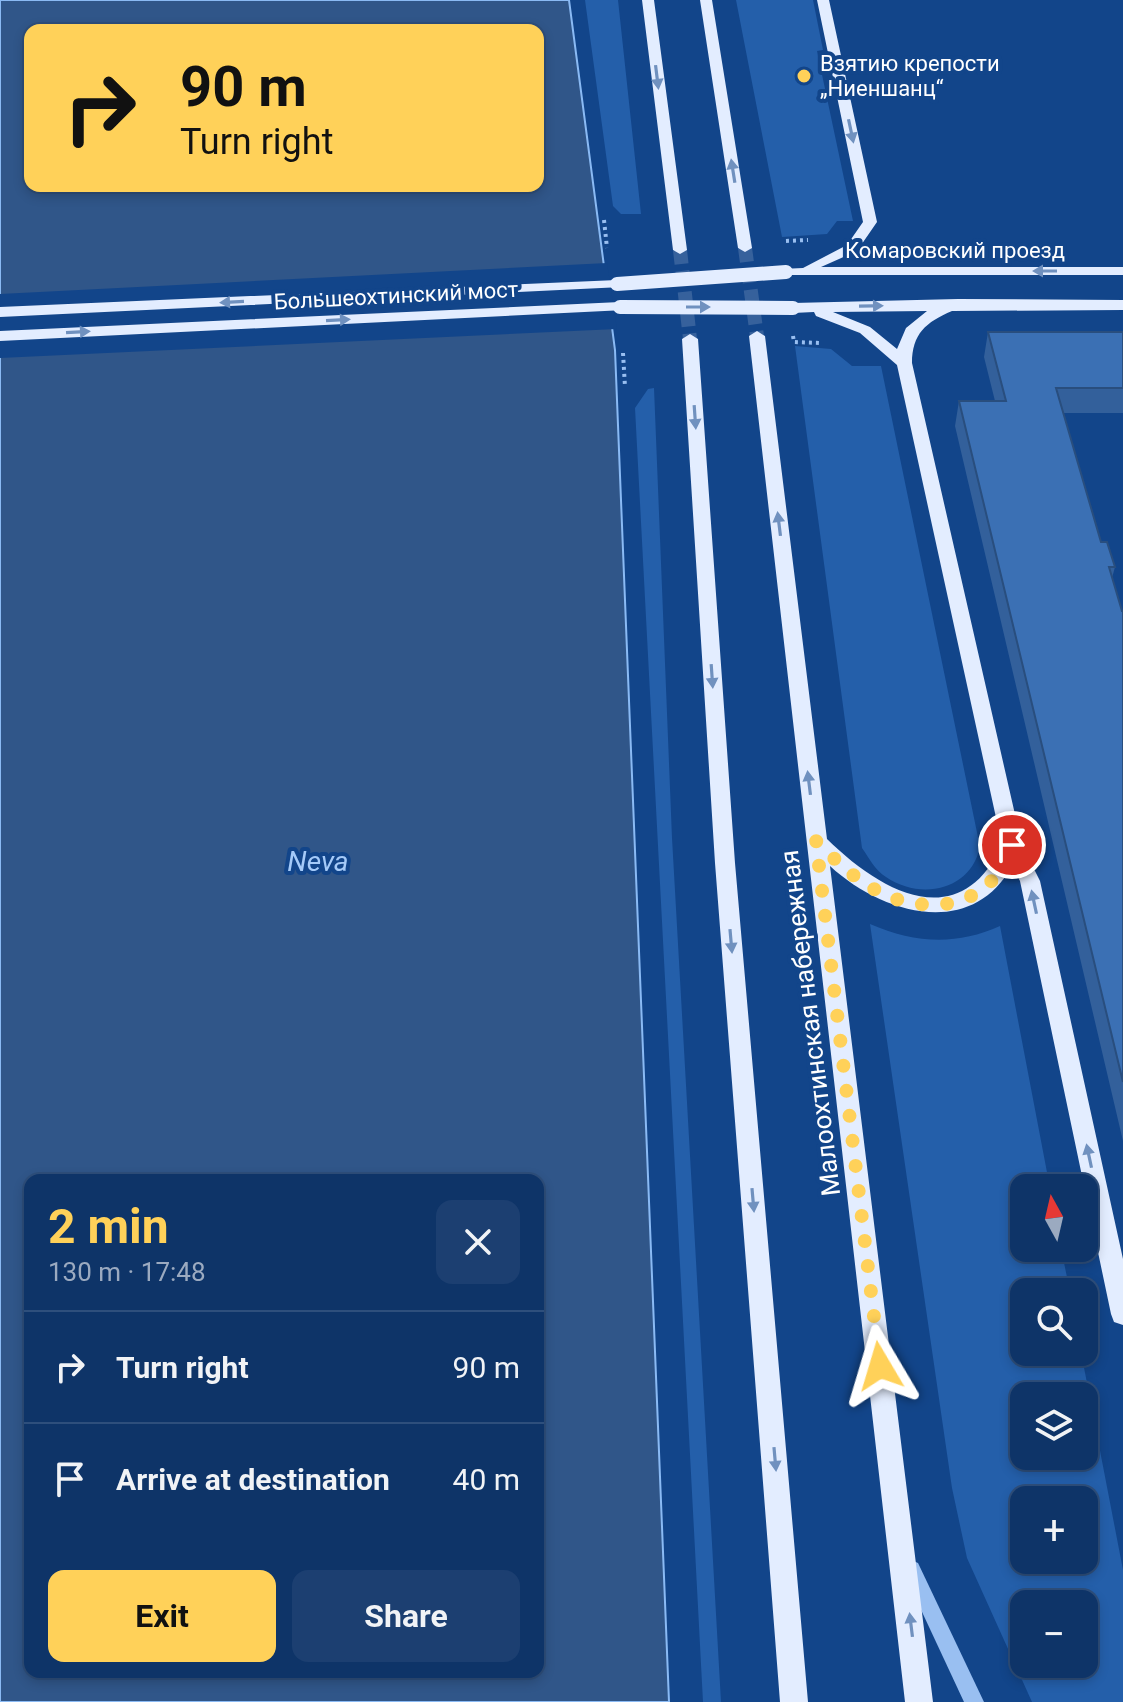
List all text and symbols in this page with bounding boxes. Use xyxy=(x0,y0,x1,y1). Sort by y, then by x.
place label: Взятию крепости „Ниеншанц“ xyxy=(820,51,1000,101)
text: 90 m xyxy=(180,54,307,120)
icon: right xyxy=(48,56,152,160)
one-way arrow xyxy=(651,65,664,90)
marker: Взятию крепости „Ниеншанц“ xyxy=(795,67,813,85)
one-way arrow xyxy=(845,119,858,144)
text: Turn right xyxy=(180,121,333,163)
one-way arrow xyxy=(726,158,739,183)
street label: Комаровский проезд xyxy=(845,238,1065,263)
one-way arrow xyxy=(1032,265,1057,277)
street label: Большеохтинский мост xyxy=(273,277,519,314)
one-way arrow xyxy=(219,295,244,308)
one-way arrow xyxy=(859,300,884,313)
one-way arrow xyxy=(686,301,711,313)
one-way arrow xyxy=(326,313,351,326)
one-way arrow xyxy=(66,326,91,339)
one-way arrow xyxy=(689,405,702,430)
one-way arrow xyxy=(773,511,786,536)
one-way arrow xyxy=(706,664,719,689)
one-way arrow xyxy=(802,770,815,795)
pin xyxy=(978,811,1046,879)
icon: arrive xyxy=(990,823,1034,867)
water label: Neva xyxy=(287,845,349,878)
street label: Малоохтинская набережная xyxy=(774,848,846,1198)
one-way arrow xyxy=(1027,889,1040,914)
one-way arrow xyxy=(725,929,738,954)
one-way arrow xyxy=(1082,1143,1095,1168)
north arrow xyxy=(1010,1174,1098,1262)
map controls xyxy=(1010,1174,1098,1678)
one-way arrow xyxy=(747,1188,760,1213)
text: 2 min xyxy=(48,1198,169,1255)
button: close xyxy=(436,1200,520,1284)
text: 130 m · 17:48 xyxy=(48,1257,206,1287)
button: search xyxy=(1010,1278,1098,1366)
position arrow xyxy=(838,1324,922,1408)
icon: right xyxy=(48,1345,92,1389)
text: Turn right xyxy=(116,1350,249,1385)
text: 90 m xyxy=(453,1350,520,1385)
button: layers xyxy=(1010,1382,1098,1470)
one-way arrow xyxy=(769,1447,782,1472)
icon: arrive xyxy=(48,1457,92,1501)
text: Arrive at destination xyxy=(116,1462,390,1497)
text: 40 m xyxy=(453,1462,520,1497)
button: + xyxy=(1010,1486,1098,1574)
button: Exit xyxy=(48,1570,276,1662)
button: Share xyxy=(292,1570,520,1662)
button: − xyxy=(1010,1590,1098,1678)
one-way arrow xyxy=(904,1612,917,1637)

